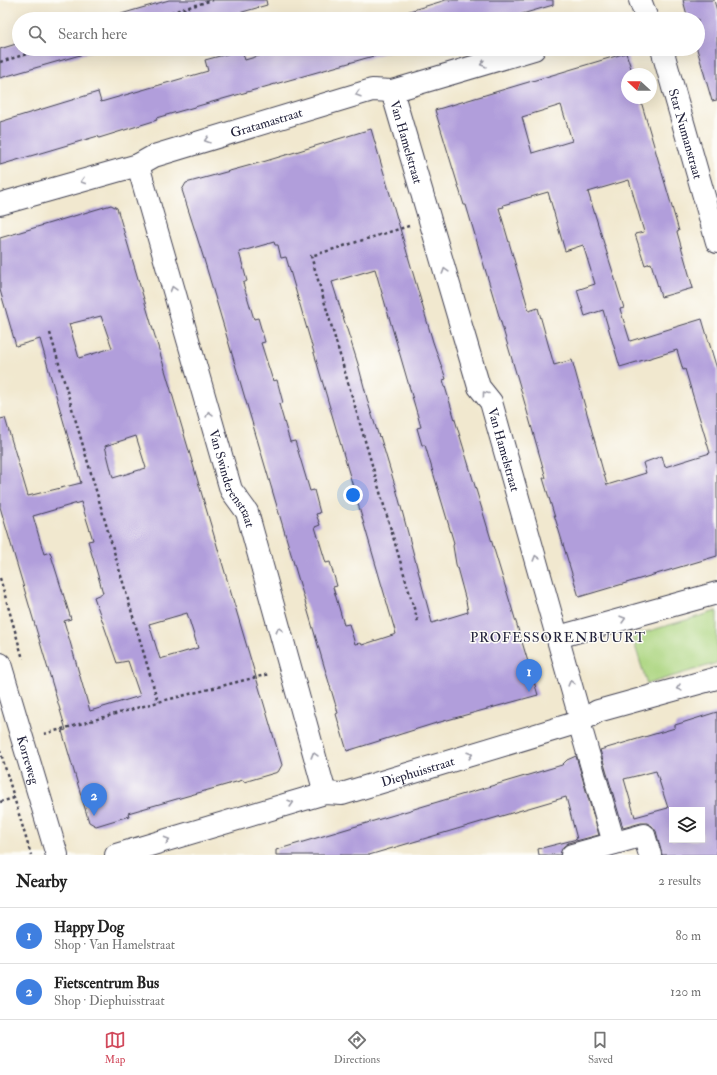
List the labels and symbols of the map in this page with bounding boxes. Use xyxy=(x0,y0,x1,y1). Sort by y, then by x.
one-way arrow xyxy=(480,59,487,68)
north arrow xyxy=(621,68,657,104)
street label: Star Numanstraat xyxy=(665,87,706,181)
one-way arrow xyxy=(354,90,361,98)
street label: Van Hamelstraat xyxy=(386,99,426,186)
street label: Gratamastraat xyxy=(228,105,305,141)
one-way arrow xyxy=(203,135,210,144)
one-way arrow xyxy=(80,176,87,185)
one-way arrow xyxy=(441,268,450,275)
one-way arrow xyxy=(170,286,178,293)
one-way arrow xyxy=(483,392,490,399)
street label: Van Hamelstraat xyxy=(484,406,523,493)
one-way arrow xyxy=(205,411,214,418)
street label: Van Swinderenstraat xyxy=(205,428,258,529)
your location xyxy=(343,485,363,505)
one-way arrow xyxy=(532,555,540,561)
one-way arrow xyxy=(619,615,626,624)
one-way arrow xyxy=(276,627,284,633)
district label: PROFESSORENBUURT xyxy=(470,629,646,646)
pin: 1 xyxy=(516,659,542,692)
one-way arrow xyxy=(567,680,575,687)
one-way arrow xyxy=(676,683,683,692)
street label: Korreweg xyxy=(13,734,43,787)
one-way arrow xyxy=(467,751,474,760)
one-way arrow xyxy=(311,752,319,758)
street label: Diephuisstraat xyxy=(379,753,456,791)
pin: 2 xyxy=(81,783,107,816)
one-way arrow xyxy=(288,799,295,808)
one-way arrow xyxy=(163,836,170,845)

